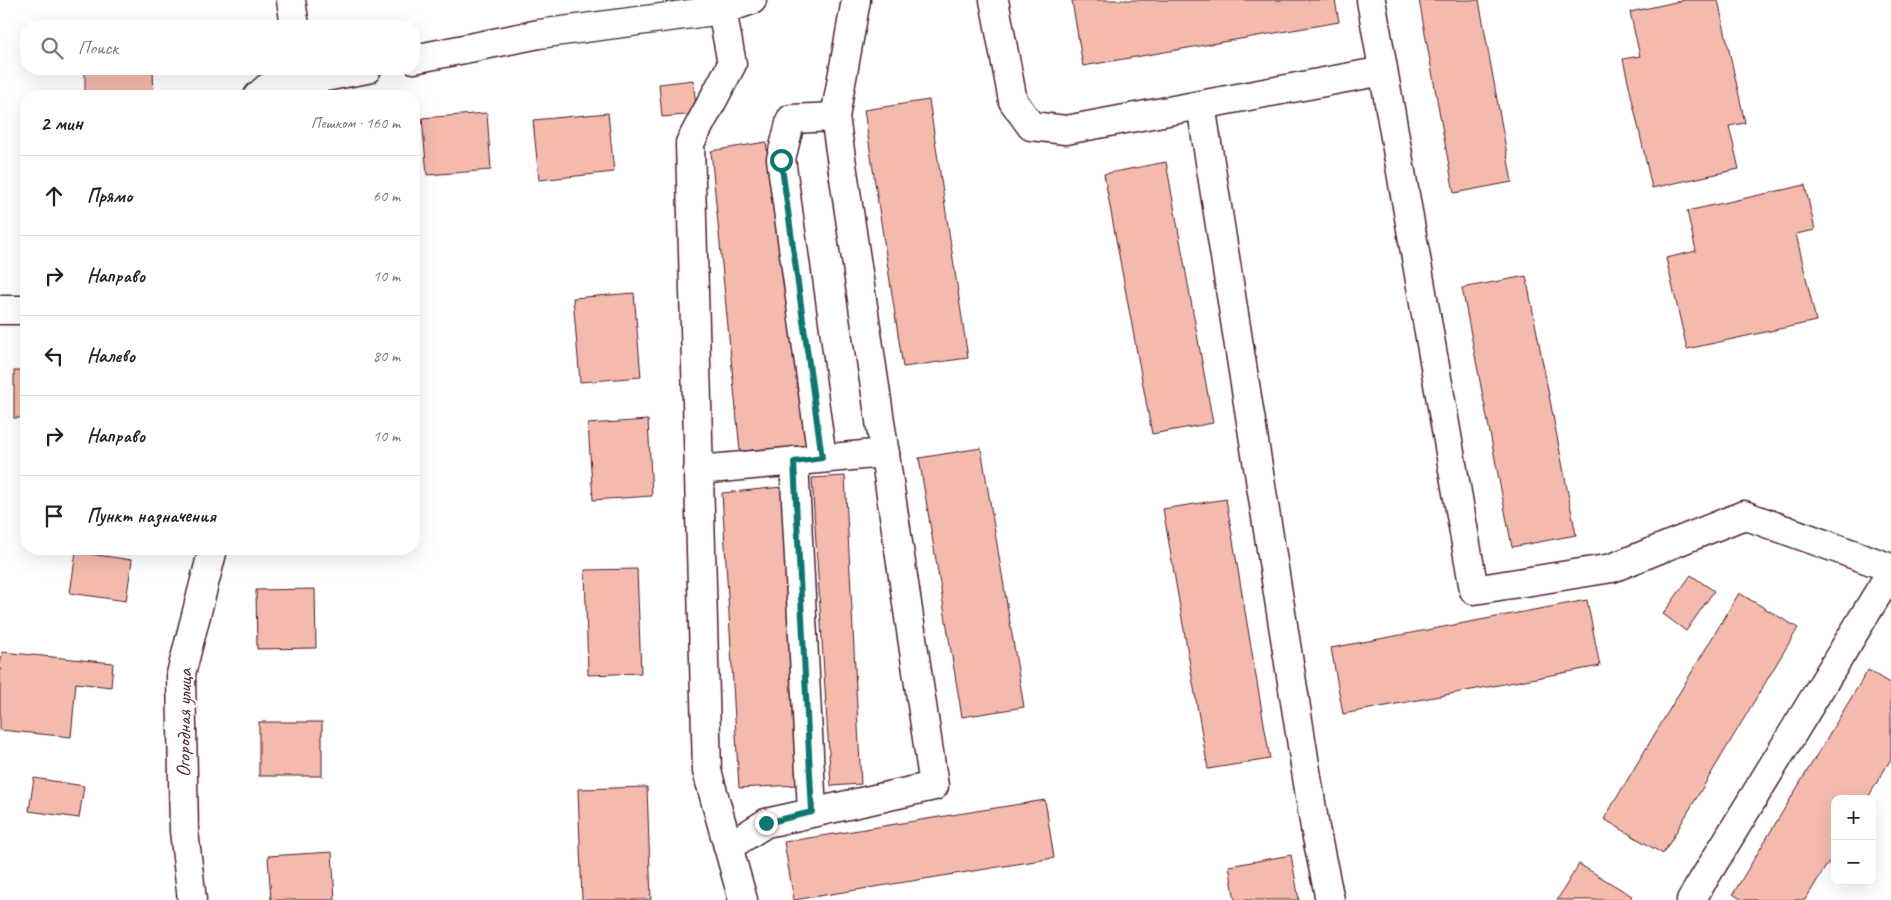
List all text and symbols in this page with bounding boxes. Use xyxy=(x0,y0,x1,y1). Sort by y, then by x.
search box xyxy=(20,20,420,75)
icon: search xyxy=(38,34,66,62)
text: Поиск xyxy=(78,36,118,60)
text: 2 мин xyxy=(40,110,83,136)
text: Пешком · 160 m xyxy=(311,113,400,133)
route start xyxy=(770,149,793,172)
icon: ahead xyxy=(40,182,68,210)
text: Прямо xyxy=(87,184,132,208)
text: 60 m xyxy=(373,186,400,206)
icon: right xyxy=(40,262,68,290)
text: Направо xyxy=(87,264,145,288)
text: 10 m xyxy=(373,266,400,286)
icon: left xyxy=(40,342,68,370)
text: Налево xyxy=(87,344,135,368)
text: 80 m xyxy=(373,346,400,366)
icon: right xyxy=(40,422,68,450)
text: Направо xyxy=(87,424,145,448)
text: 10 m xyxy=(373,426,400,446)
icon: arrive xyxy=(40,502,68,530)
text: Пункт назначения xyxy=(87,504,216,528)
street label: Огородная улица xyxy=(171,667,197,777)
map controls xyxy=(1831,795,1876,885)
button: + xyxy=(1831,795,1876,840)
route end xyxy=(755,812,778,835)
button: − xyxy=(1831,840,1876,885)

